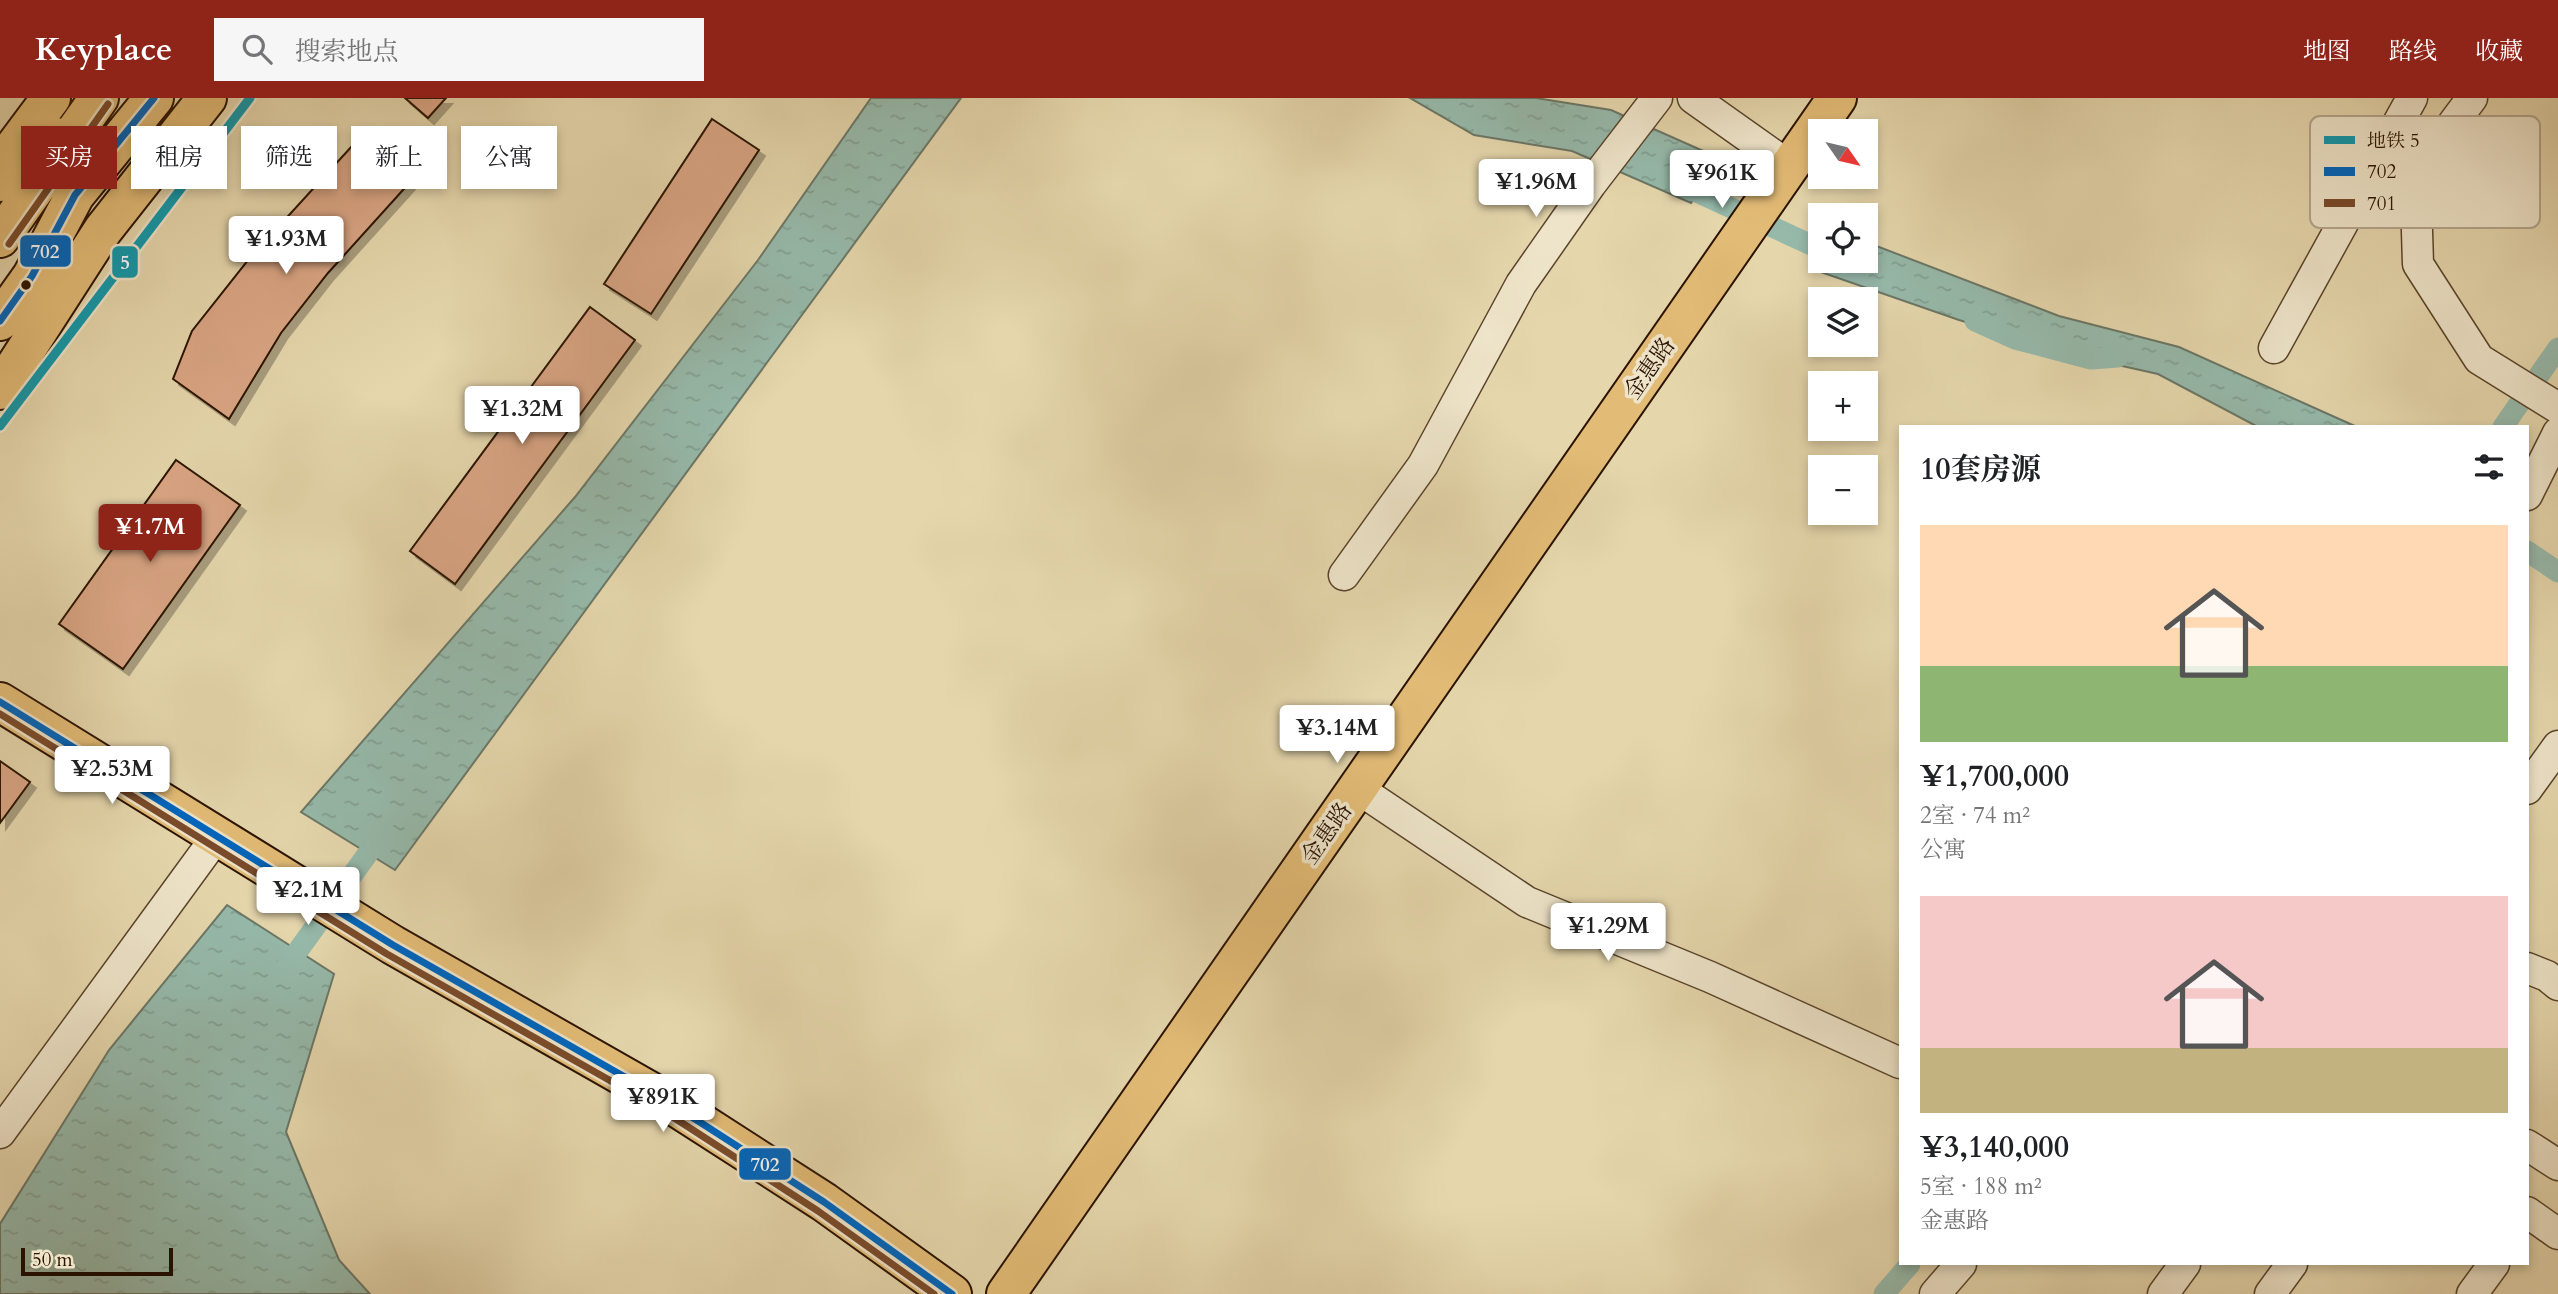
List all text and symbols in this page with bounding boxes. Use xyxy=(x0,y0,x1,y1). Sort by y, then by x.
search box xyxy=(214,18,704,81)
text: Keyplace xyxy=(35,27,172,72)
icon: search xyxy=(238,30,276,68)
text: 搜索地点 xyxy=(294,34,398,69)
text: 地图 xyxy=(2303,35,2351,68)
text: 路线 xyxy=(2389,35,2437,68)
text: 收藏 xyxy=(2475,35,2523,68)
legend xyxy=(2310,116,2540,228)
north arrow xyxy=(1808,119,1878,189)
map controls xyxy=(1808,119,1878,525)
chip: 买房 xyxy=(21,126,117,189)
chip: 租房 xyxy=(131,126,227,189)
chip: 筛选 xyxy=(241,126,337,189)
chip: 新上 xyxy=(351,126,447,189)
chip: 公寓 xyxy=(461,126,557,189)
text: 地铁 5 xyxy=(2367,128,2420,154)
pin: ¥961K xyxy=(1673,150,1771,210)
text: ¥961K xyxy=(1686,157,1758,188)
pin: ¥1.96M xyxy=(1479,159,1593,219)
text: 702 xyxy=(2367,159,2396,185)
text: ¥1.96M xyxy=(1495,166,1577,197)
text: 701 xyxy=(2367,191,2396,217)
button: locate xyxy=(1808,203,1878,273)
pin: ¥1.93M xyxy=(229,216,343,276)
text: ¥1.93M xyxy=(245,223,327,254)
line badge: 702 xyxy=(19,234,72,268)
text: 702 xyxy=(30,239,60,265)
line badge: 5 xyxy=(111,245,139,279)
text: 5 xyxy=(120,250,130,276)
unlabelled marker xyxy=(19,278,33,292)
button: layers xyxy=(1808,287,1878,357)
street label: 金惠路 xyxy=(1617,331,1682,405)
button: + xyxy=(1808,371,1878,441)
pin: ¥1.32M xyxy=(465,386,579,446)
text: ¥1.32M xyxy=(481,393,563,424)
icon: filters xyxy=(2470,448,2508,486)
text: 10套房源 xyxy=(1920,449,2041,490)
button: − xyxy=(1808,455,1878,525)
pin: ¥1.7M xyxy=(101,504,199,564)
text: ¥1.7M xyxy=(115,511,185,542)
icon: home xyxy=(2151,570,2277,696)
pin: ¥3.14M xyxy=(1280,706,1394,765)
text: ¥3.14M xyxy=(1296,712,1378,743)
pin: ¥2.53M xyxy=(55,746,169,806)
text: ¥2.53M xyxy=(71,753,153,784)
text: ¥1,700,000 xyxy=(1920,756,2069,797)
street label: 金惠路 xyxy=(1294,796,1359,870)
text: 2室 · 74 m² xyxy=(1920,800,2030,831)
text: 公寓 xyxy=(1920,834,1966,865)
pin: ¥2.1M xyxy=(259,868,357,927)
text: ¥2.1M xyxy=(273,874,343,905)
pin: ¥1.29M xyxy=(1551,904,1665,963)
text: ¥1.29M xyxy=(1567,910,1649,941)
icon: home xyxy=(2151,941,2277,1067)
pin: ¥891K xyxy=(614,1074,712,1134)
text: ¥891K xyxy=(627,1081,699,1112)
text: ¥3,140,000 xyxy=(1920,1127,2069,1168)
line badge: 702 xyxy=(738,1147,792,1181)
text: 702 xyxy=(750,1152,780,1178)
text: 5室 · 188 m² xyxy=(1920,1171,2042,1202)
text: 金惠路 xyxy=(1920,1205,1989,1236)
scale bar xyxy=(21,1245,173,1277)
text: 50 m xyxy=(32,1247,73,1273)

